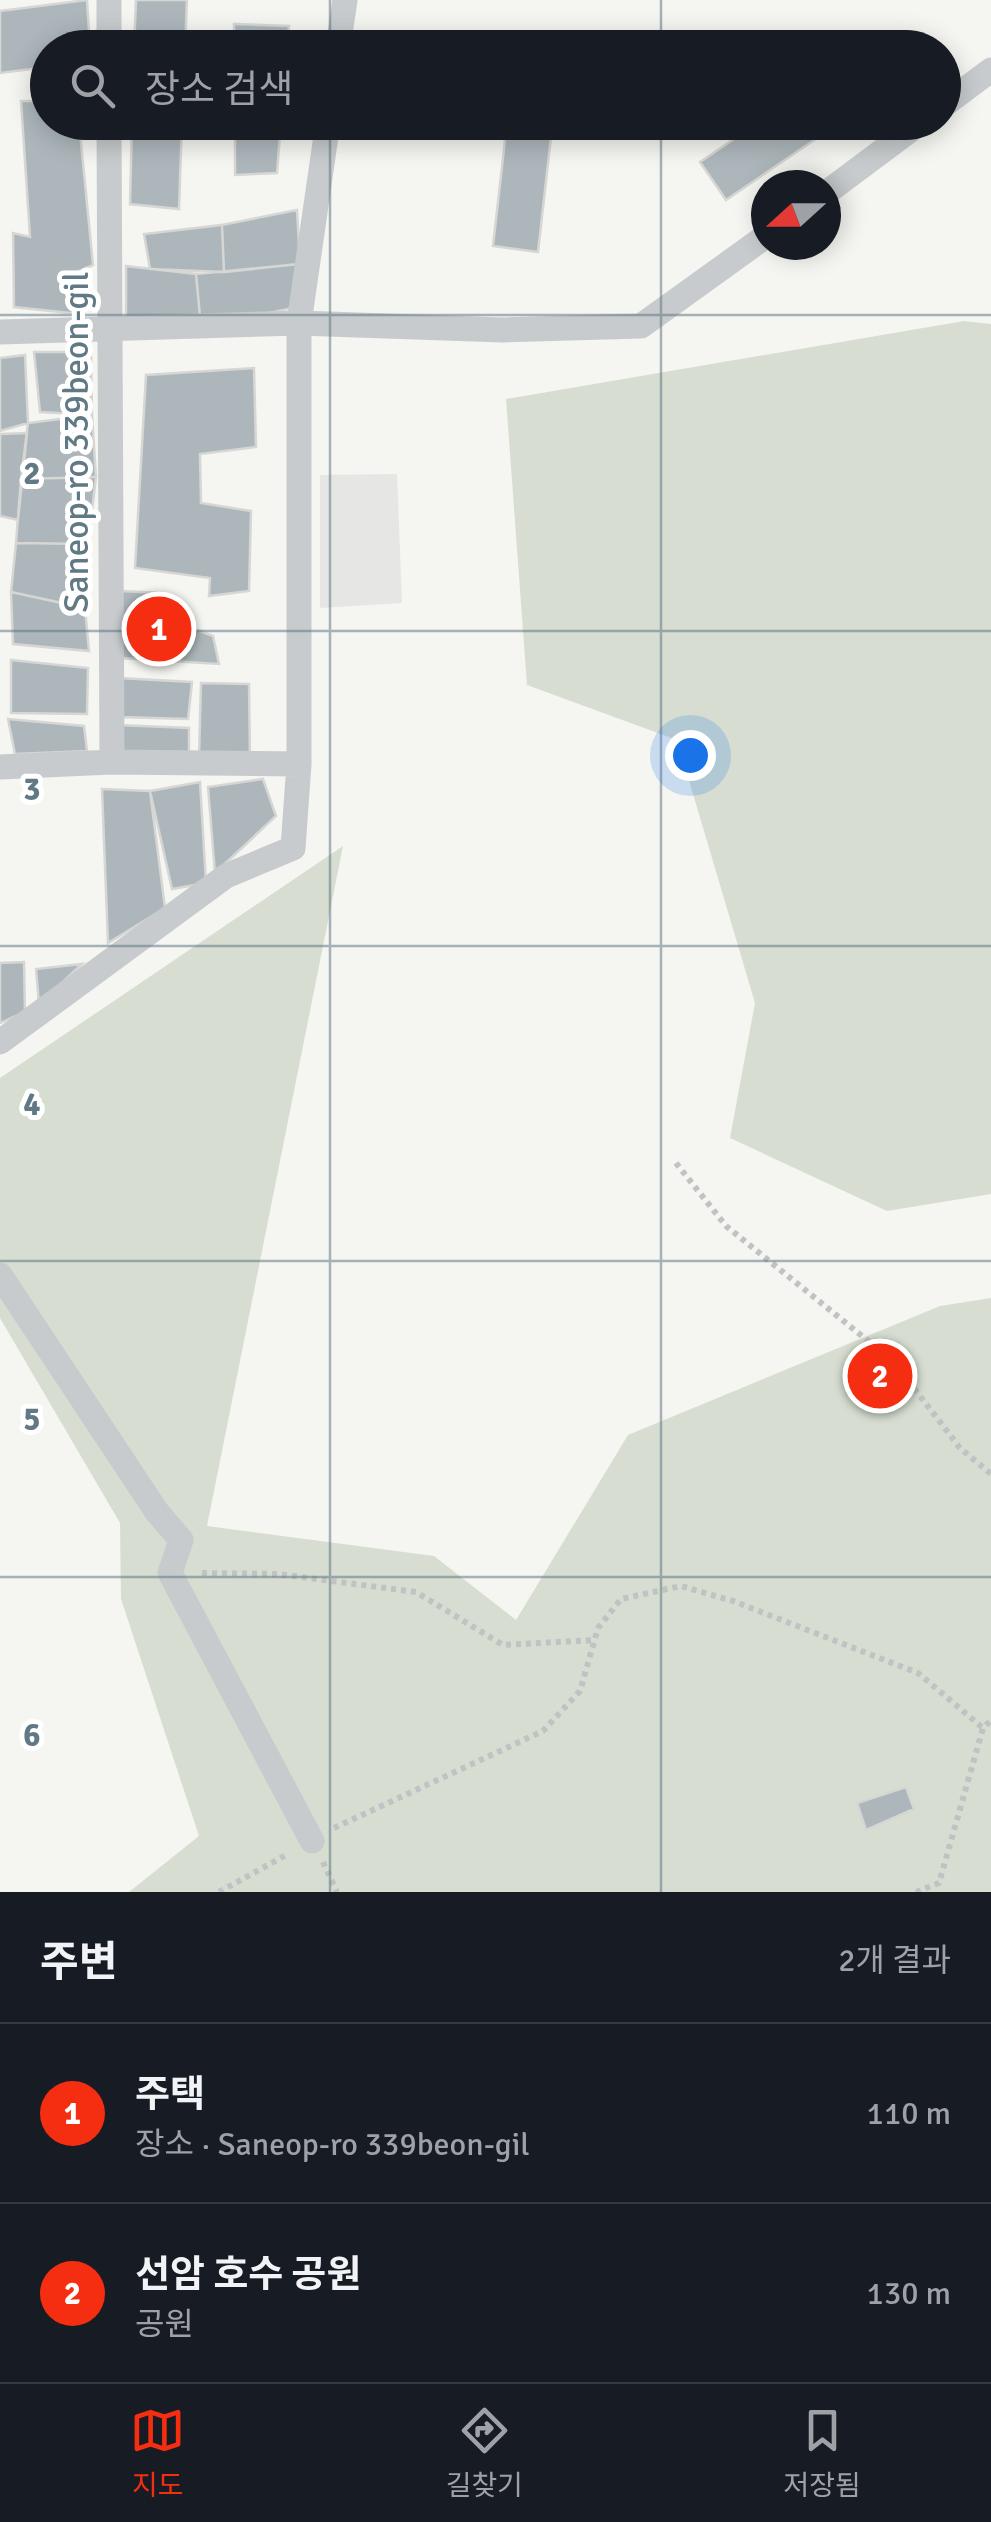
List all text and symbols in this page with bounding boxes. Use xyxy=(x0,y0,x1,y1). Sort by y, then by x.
search box xyxy=(30,30,961,140)
icon: search xyxy=(65,58,120,113)
text: 장소 검색 xyxy=(145,66,293,113)
north arrow xyxy=(751,170,841,260)
street label: Saneop-ro 339beon-gil xyxy=(55,271,98,613)
text: 2 xyxy=(23,454,41,493)
pin: 1 xyxy=(126,592,192,666)
your location xyxy=(665,730,716,781)
text: 3 xyxy=(23,770,41,809)
text: 4 xyxy=(23,1085,41,1124)
pin: 2 xyxy=(848,1338,912,1414)
text: 5 xyxy=(23,1400,41,1439)
text: 6 xyxy=(23,1716,41,1755)
text: 주변 xyxy=(40,1937,117,1988)
text: 2개 결과 xyxy=(838,1941,951,1980)
text: 주택 xyxy=(135,2071,205,2118)
text: 1 xyxy=(64,2094,81,2133)
text: 110 m xyxy=(867,2094,951,2133)
text: 장소 · Saneop-ro 339beon-gil xyxy=(135,2125,530,2164)
text: 선암 호수 공원 xyxy=(135,2251,361,2298)
text: 2 xyxy=(64,2274,81,2313)
text: 130 m xyxy=(867,2274,951,2313)
text: 공원 xyxy=(135,2305,194,2344)
tab: 지도 xyxy=(130,2403,185,2503)
tab: 길찾기 xyxy=(446,2403,523,2503)
tab: 저장됨 xyxy=(783,2403,861,2503)

